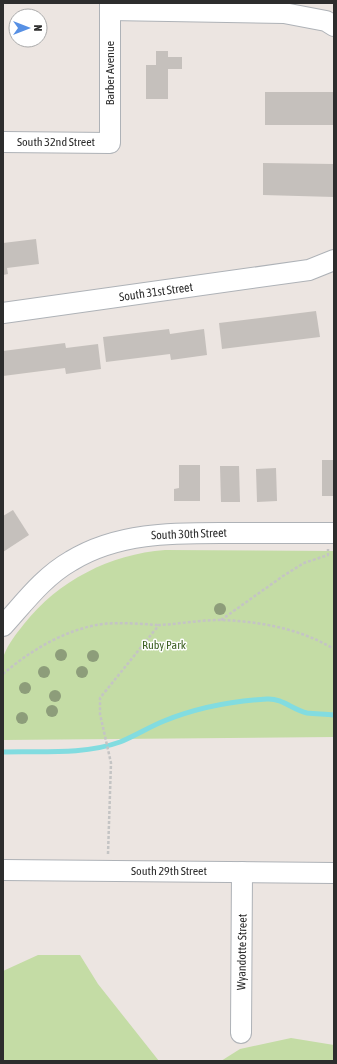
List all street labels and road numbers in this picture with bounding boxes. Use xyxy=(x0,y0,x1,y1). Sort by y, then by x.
street label: Barber Avenue xyxy=(103,41,117,105)
street label: South 32nd Street xyxy=(17,135,96,149)
street label: South 31st Street xyxy=(118,280,194,304)
street label: South 30th Street xyxy=(151,526,228,542)
street label: South 29th Street xyxy=(131,864,207,878)
street label: Wyandotte Street xyxy=(234,913,250,990)

